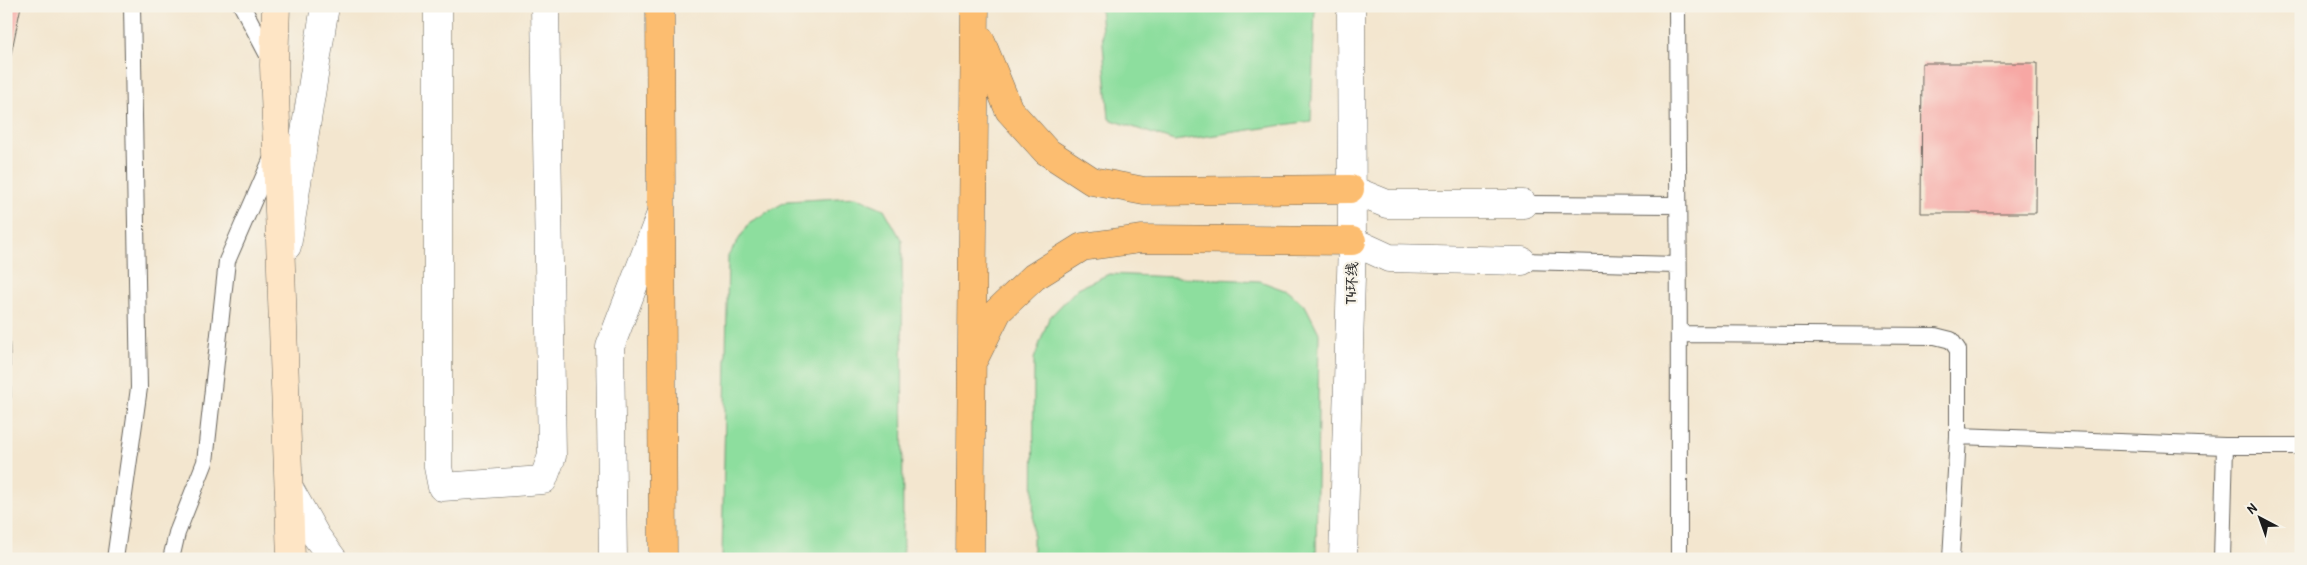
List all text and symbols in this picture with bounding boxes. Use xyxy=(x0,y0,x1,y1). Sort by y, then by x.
street label: T4环线 xyxy=(1340,261,1362,305)
north arrow xyxy=(2234,492,2284,542)
text: N xyxy=(2242,498,2261,517)

